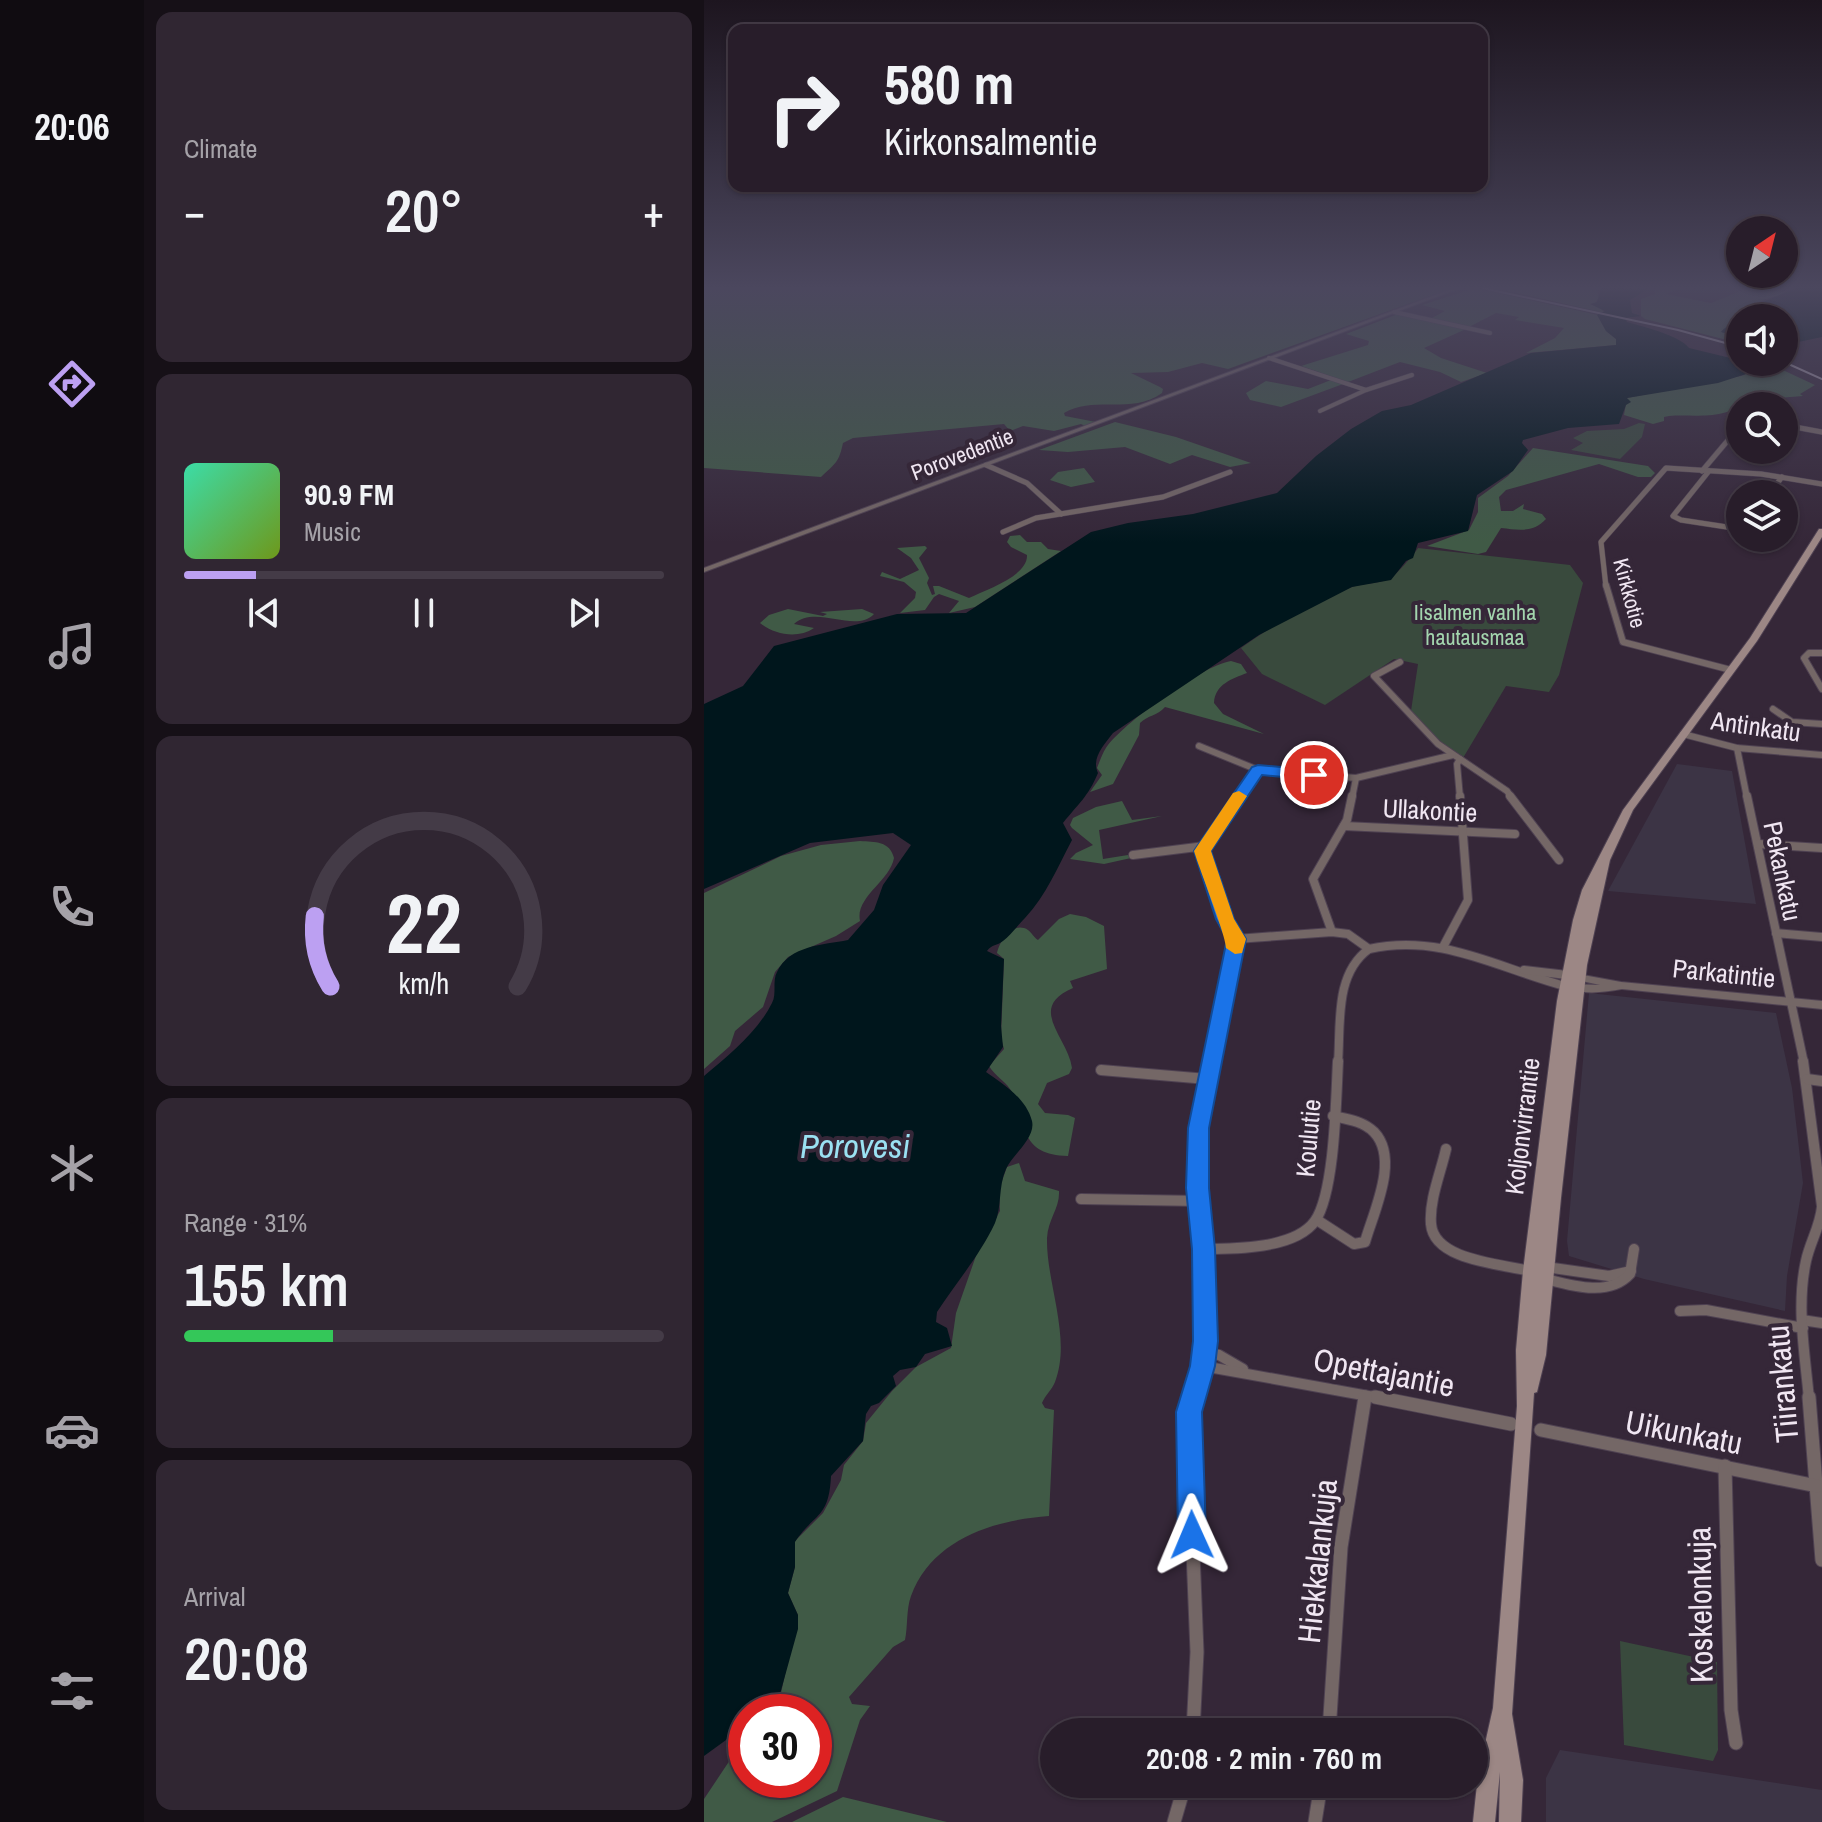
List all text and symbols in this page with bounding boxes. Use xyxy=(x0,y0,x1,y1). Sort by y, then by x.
text: 580 m xyxy=(884,46,1014,121)
icon: right xyxy=(752,56,856,160)
text: 20:06 xyxy=(34,103,110,151)
text: Kirkonsalmentie xyxy=(884,118,1097,166)
text: Climate xyxy=(184,131,257,166)
text: 20° xyxy=(385,170,463,251)
text: − xyxy=(184,181,205,241)
text: + xyxy=(643,181,664,241)
north arrow xyxy=(1726,216,1798,288)
map controls xyxy=(1726,216,1798,552)
button: sound xyxy=(1726,304,1798,376)
icon: directions xyxy=(44,356,100,412)
button: search xyxy=(1726,392,1798,464)
street label: Porovedentie xyxy=(907,421,1017,487)
text: 90.9 FM xyxy=(304,474,394,514)
button: layers xyxy=(1726,480,1798,552)
text: Music xyxy=(304,514,361,549)
street label: Kirkkotie xyxy=(1606,555,1654,631)
icon: previous xyxy=(242,591,286,635)
icon: pause xyxy=(402,591,446,635)
icon: next xyxy=(562,591,606,635)
park label: Iisalmen vanha hautausmaa xyxy=(1414,597,1536,652)
icon: music xyxy=(44,618,100,674)
street label: Antinkatu xyxy=(1708,702,1803,750)
pin xyxy=(1280,741,1348,809)
icon: arrive xyxy=(1292,753,1336,797)
street label: Ullakontie xyxy=(1382,790,1478,830)
street label: Pekankatu xyxy=(1755,818,1811,924)
text: 22 xyxy=(386,867,462,979)
icon: phone xyxy=(44,879,100,935)
street label: Parkatintie xyxy=(1671,950,1777,996)
text: km/h xyxy=(399,964,449,1003)
street label: Koljonvirrantie xyxy=(1496,1056,1548,1196)
street label: Koulutie xyxy=(1287,1098,1329,1178)
water label: Porovesi xyxy=(800,1123,910,1169)
icon: climate xyxy=(44,1140,100,1196)
text: Range · 31% xyxy=(184,1205,307,1240)
text: 155 km xyxy=(184,1244,349,1325)
street label: Tiirankatu xyxy=(1755,1324,1809,1444)
street label: Opettajantie xyxy=(1310,1337,1458,1407)
street label: Uikunkatu xyxy=(1622,1400,1746,1464)
icon: car xyxy=(44,1402,100,1458)
street label: Hiekkalankuja xyxy=(1287,1476,1347,1645)
position arrow xyxy=(1150,1493,1234,1577)
street label: Koskelonkuja xyxy=(1677,1526,1723,1683)
text: Arrival xyxy=(184,1579,246,1614)
text: 20:08 xyxy=(184,1618,309,1699)
icon: filters xyxy=(44,1663,100,1719)
speed limit sign: 30 xyxy=(728,1694,832,1798)
text: 20:08 · 2 min · 760 m xyxy=(1146,1738,1382,1778)

